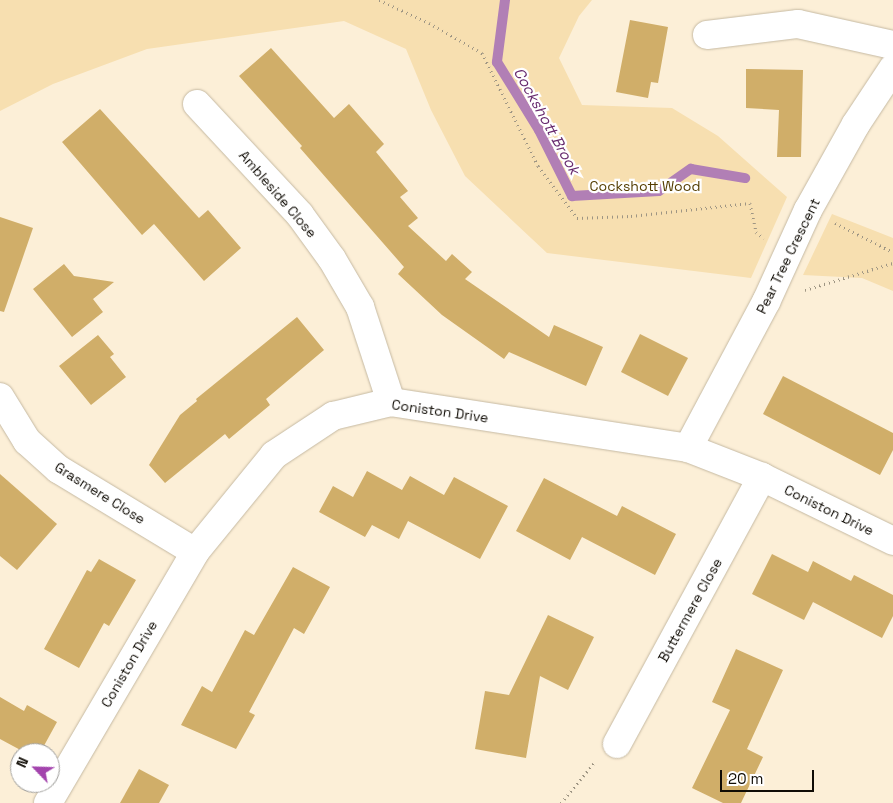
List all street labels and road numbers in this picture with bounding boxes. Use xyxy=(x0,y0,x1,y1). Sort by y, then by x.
street label: Ambleside Close xyxy=(236,147,320,241)
street label: Pear Tree Crescent xyxy=(753,195,823,317)
street label: Coniston Drive xyxy=(391,396,489,426)
street label: Grasmere Close xyxy=(52,458,148,528)
street label: Coniston Drive xyxy=(782,481,876,539)
street label: Buttermere Close xyxy=(654,555,726,665)
street label: Coniston Drive xyxy=(97,618,161,710)

